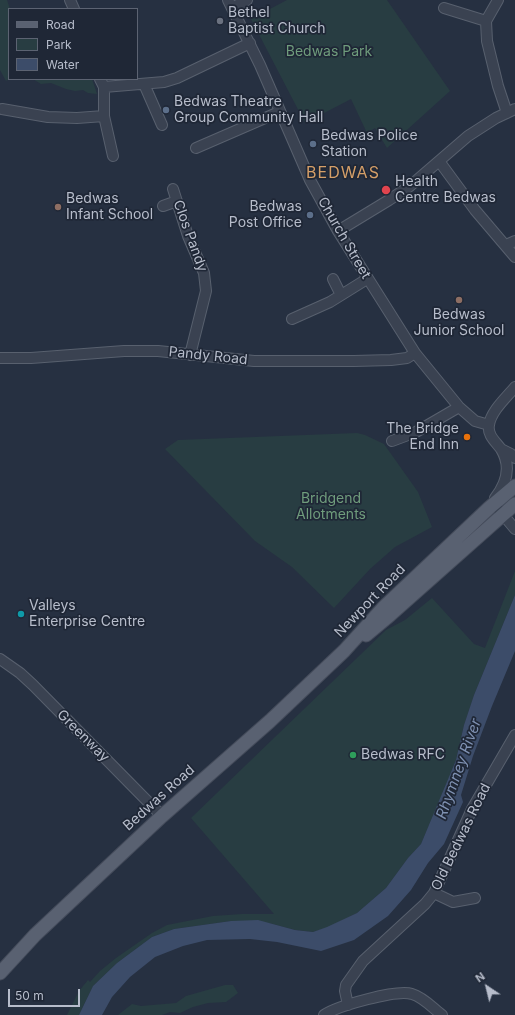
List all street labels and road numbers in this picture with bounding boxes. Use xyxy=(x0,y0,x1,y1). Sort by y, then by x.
street label: Church Street xyxy=(314,194,374,282)
street label: Clos Pandy xyxy=(169,198,211,274)
street label: Pandy Road xyxy=(168,344,248,368)
street label: Newport Road xyxy=(331,561,409,641)
street label: Greenway xyxy=(53,706,113,766)
street label: Bedwas Road xyxy=(120,762,198,834)
street label: Old Bedwas Road xyxy=(428,781,494,893)

